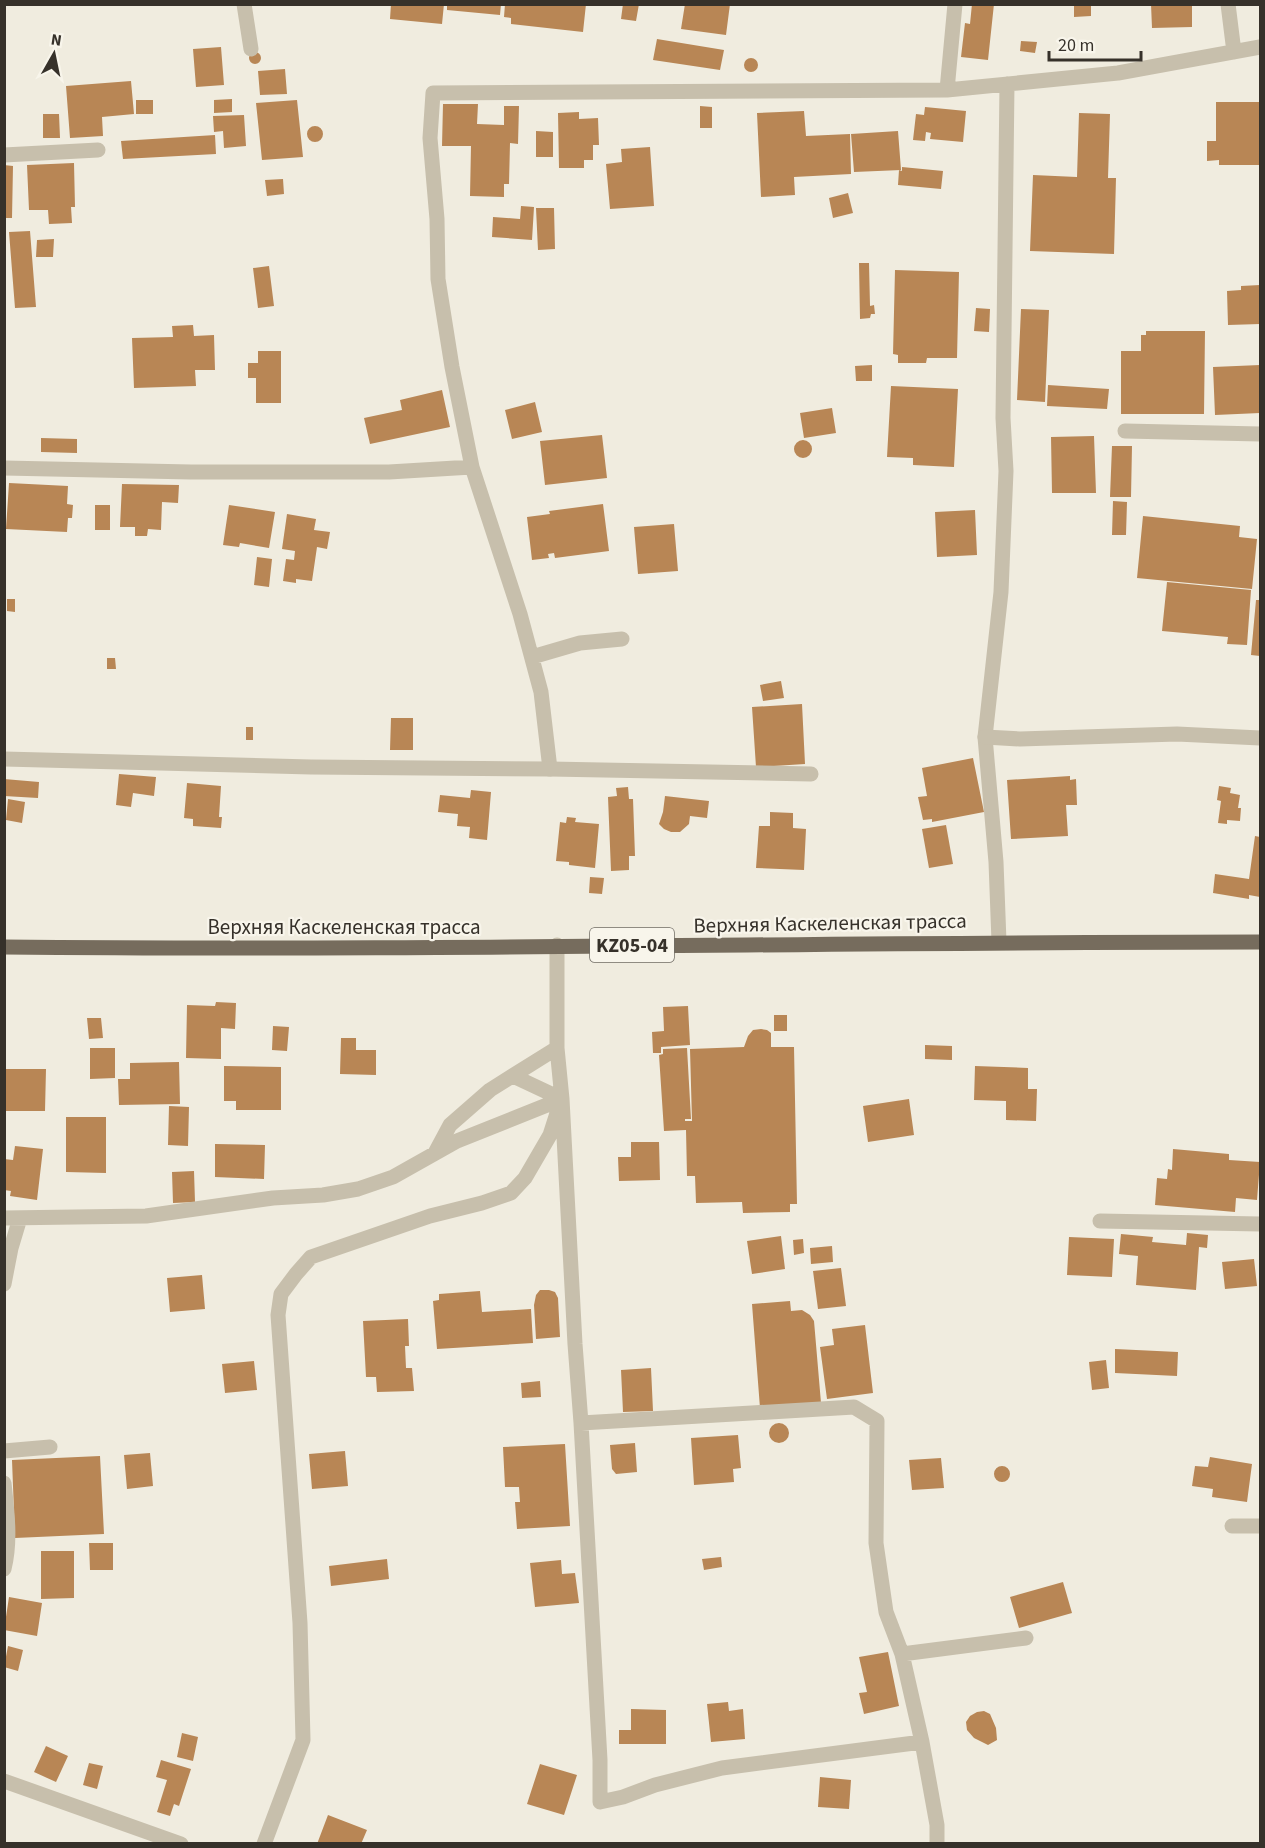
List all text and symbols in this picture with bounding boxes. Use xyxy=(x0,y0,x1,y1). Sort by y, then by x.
north arrow xyxy=(24,24,84,84)
scale bar xyxy=(1049,24,1140,62)
text: N xyxy=(49,28,63,52)
text: 20 m xyxy=(1058,33,1094,58)
street label: Верхняя Каскеленская трасса xyxy=(693,906,967,940)
street label: Верхняя Каскеленская трасса xyxy=(207,912,481,942)
road number: KZ05-04 xyxy=(590,928,674,962)

